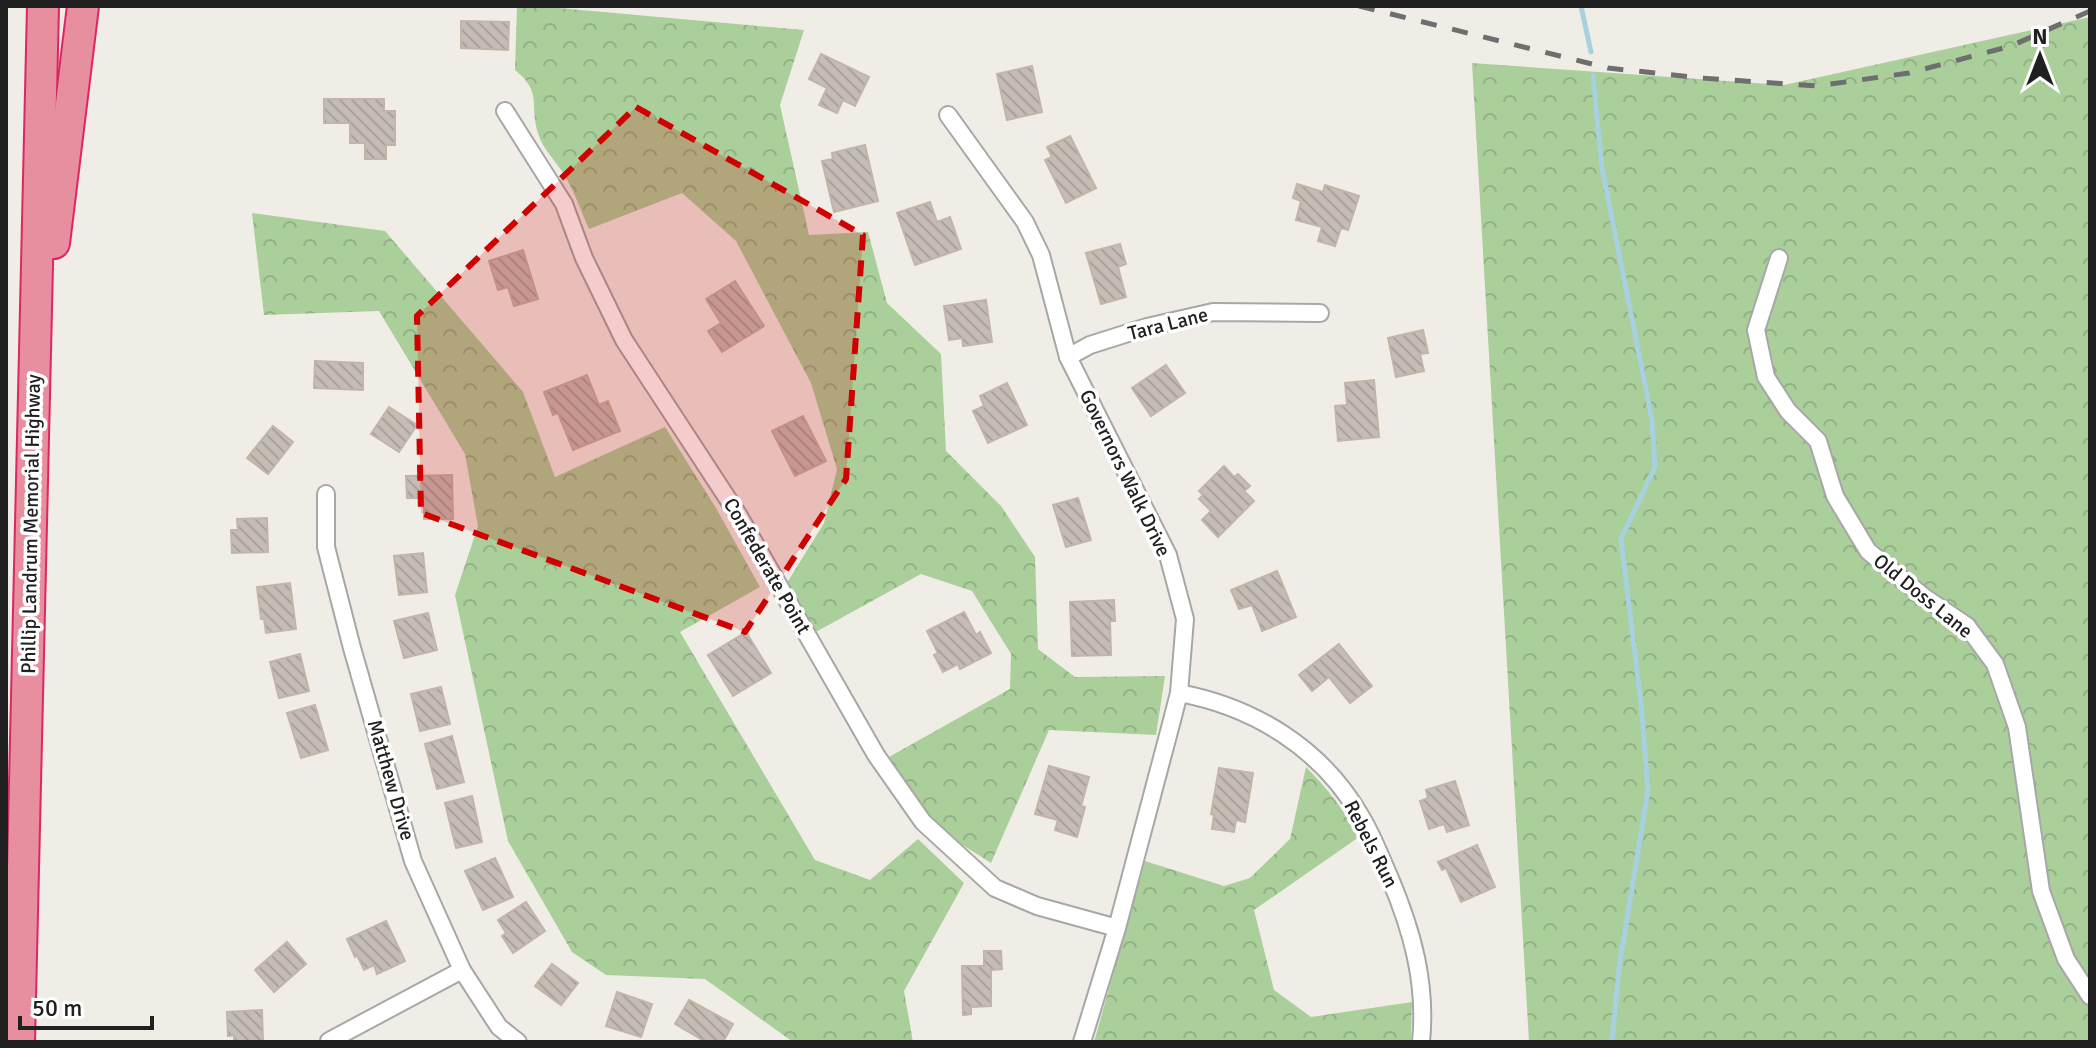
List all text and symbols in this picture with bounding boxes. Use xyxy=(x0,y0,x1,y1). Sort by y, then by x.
north arrow xyxy=(2000,16,2080,96)
text: N xyxy=(2032,23,2048,50)
street label: Tara Lane xyxy=(1125,302,1211,346)
street label: Phillip Landrum Memorial Highway xyxy=(16,373,46,674)
street label: Governors Walk Drive xyxy=(1074,385,1176,561)
street label: Confederate Point xyxy=(718,493,816,639)
street label: Old Doss Lane xyxy=(1868,548,1978,644)
street label: Matthew Drive xyxy=(362,717,420,843)
street label: Rebels Run xyxy=(1338,796,1404,892)
scale bar xyxy=(20,980,152,1030)
text: 50 m xyxy=(32,993,82,1023)

